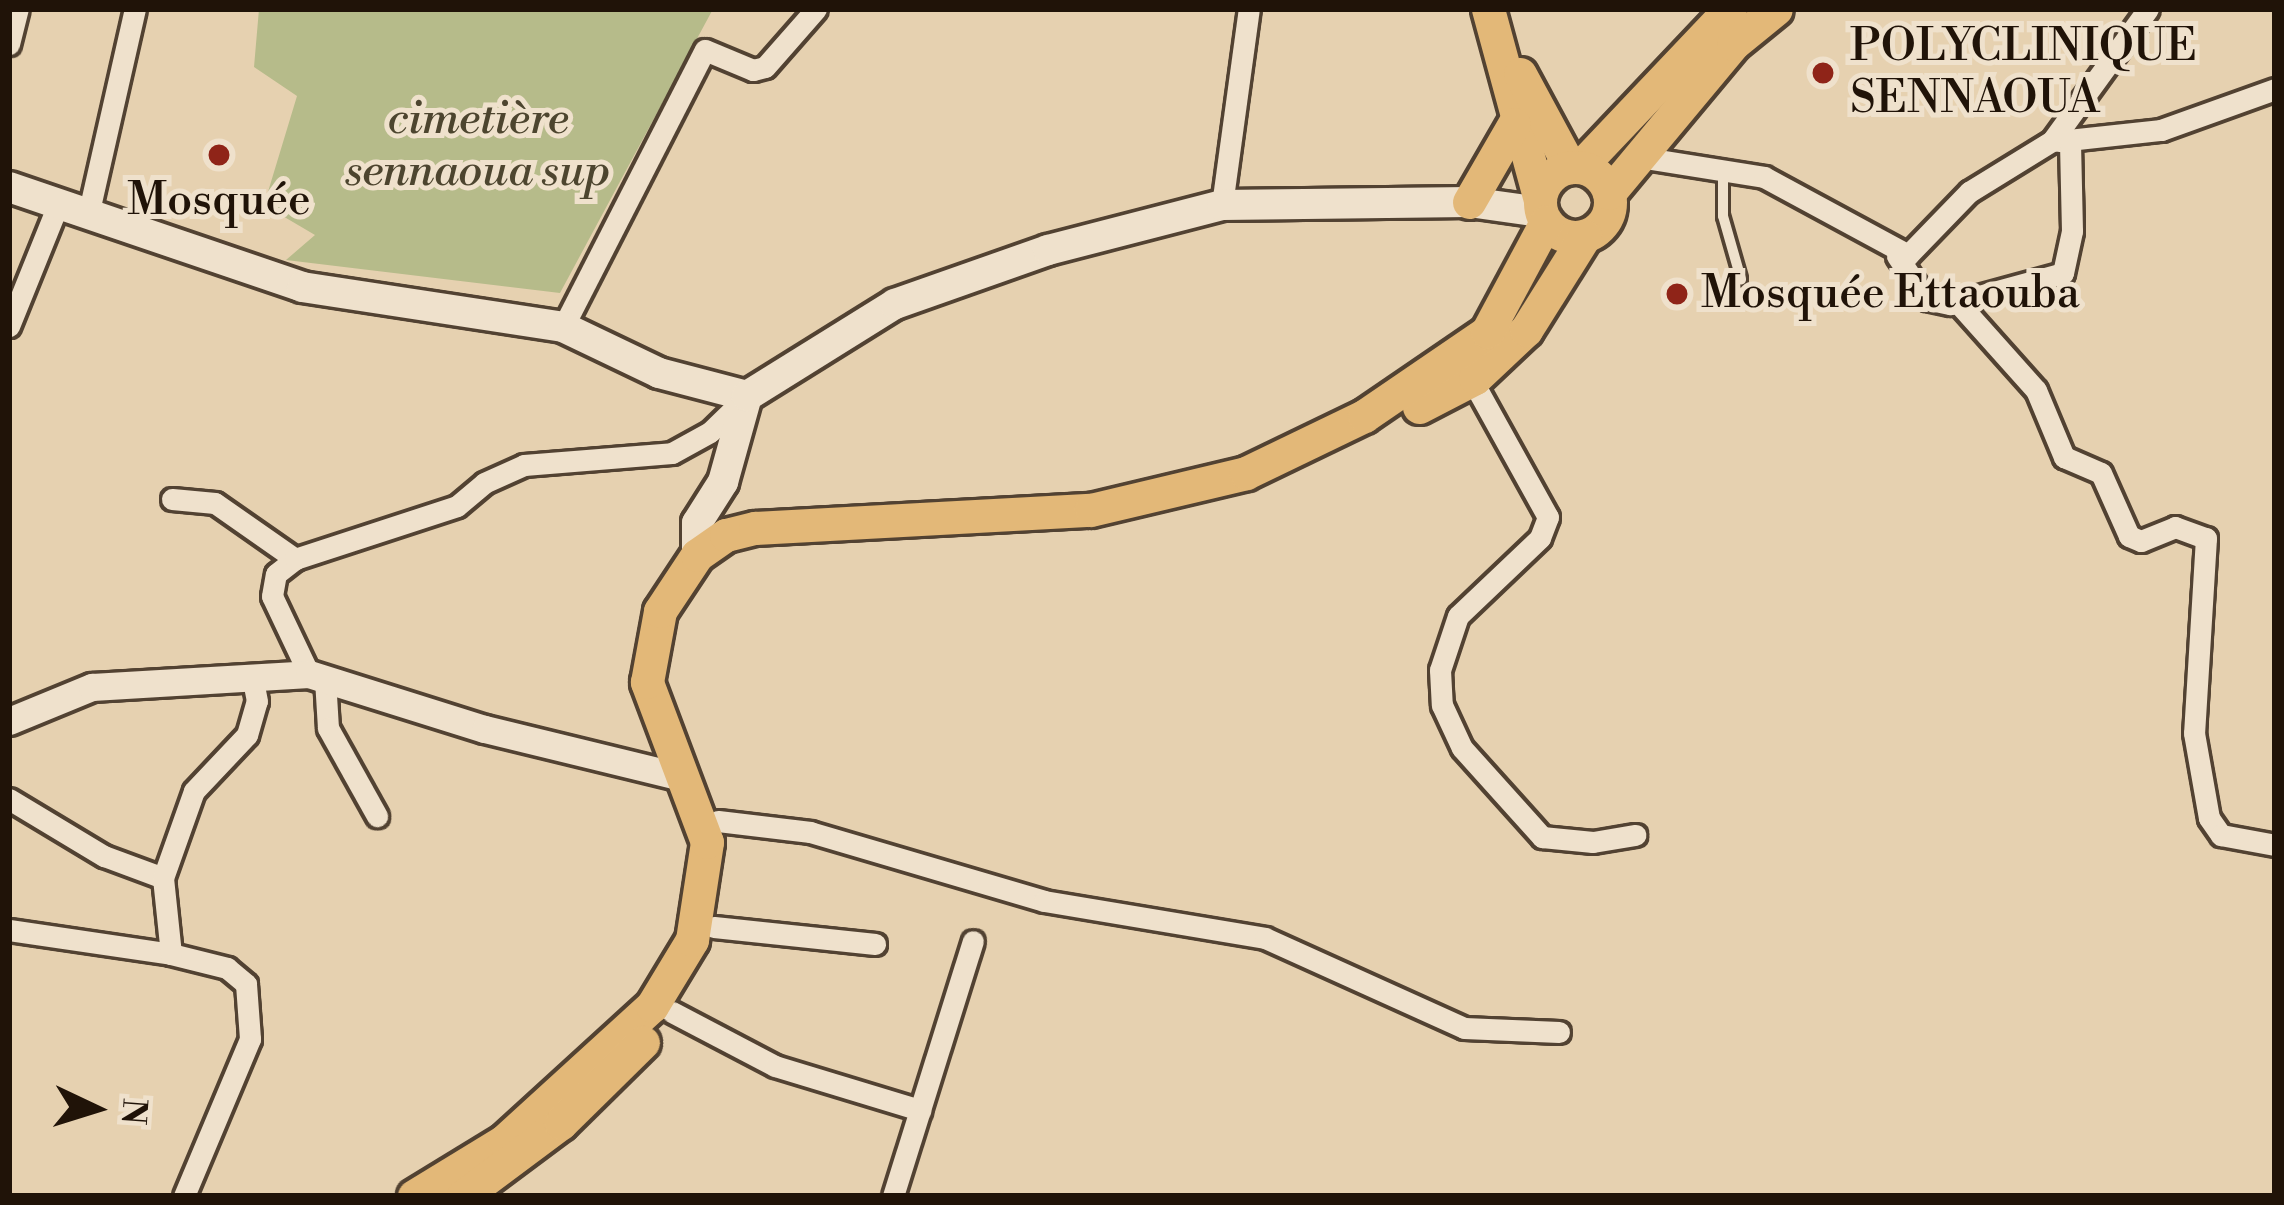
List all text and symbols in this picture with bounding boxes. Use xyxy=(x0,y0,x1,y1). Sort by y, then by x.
place label: POLYCLINIQUE SENNAOUA xyxy=(1850,20,2197,126)
marker: POLYCLINIQUE SENNAOUA xyxy=(1807,57,1839,89)
park label: cimetière sennaoua sup xyxy=(345,93,611,199)
marker: Mosquée xyxy=(206,142,232,168)
place label: Mosquée xyxy=(127,174,311,228)
place label: Mosquée Ettaouba xyxy=(1701,267,2080,321)
marker: Mosquée Ettaouba xyxy=(1664,281,1690,307)
north arrow xyxy=(36,1049,156,1169)
text: N xyxy=(111,1097,154,1126)

